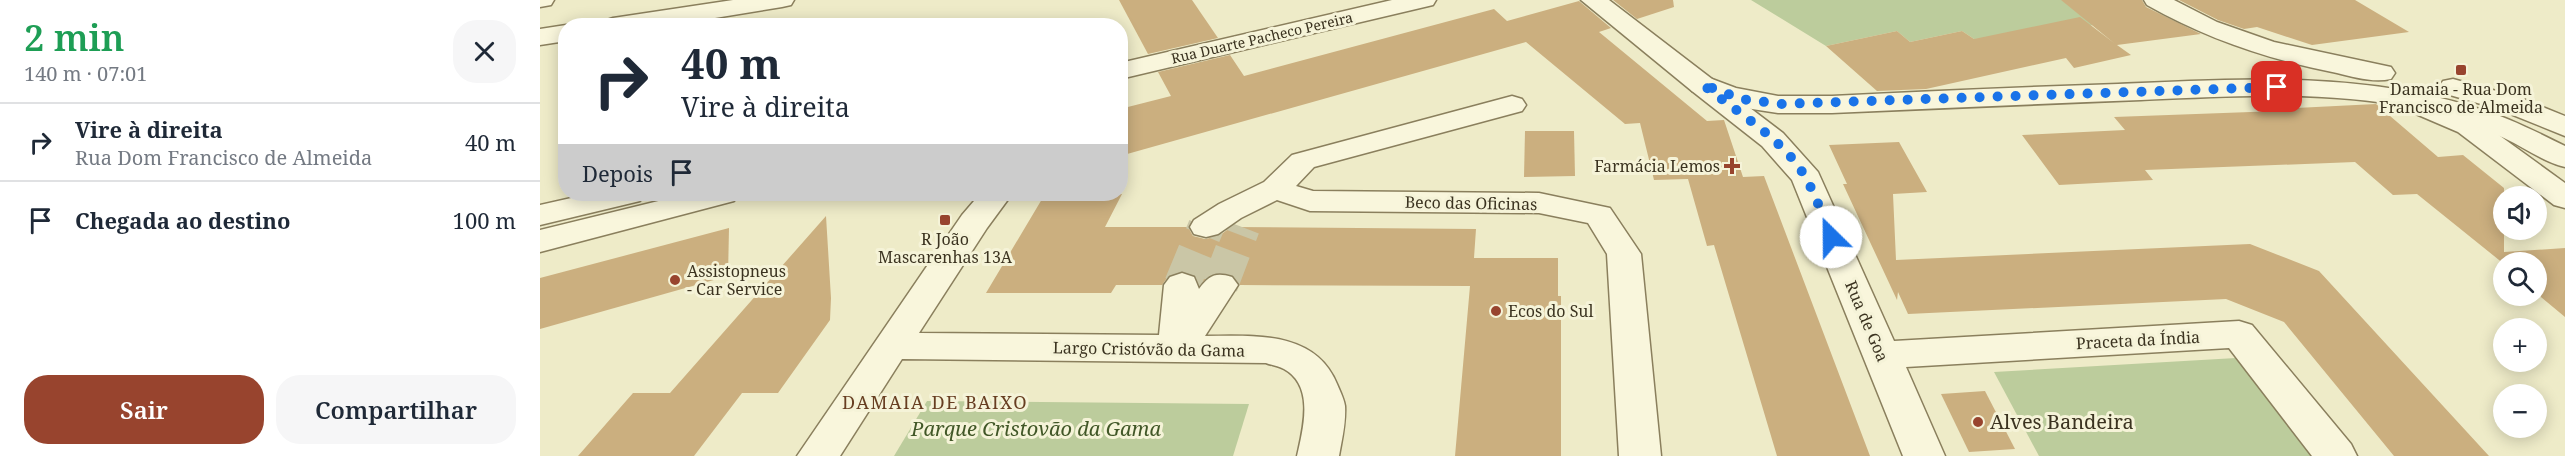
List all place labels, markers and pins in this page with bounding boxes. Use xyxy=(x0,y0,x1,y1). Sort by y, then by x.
pin xyxy=(2251,61,2302,112)
marker: Damaia - Rua Dom Francisco de Almeida xyxy=(2454,63,2468,77)
place label: Damaia - Rua Dom Francisco de Almeida xyxy=(2379,78,2543,118)
place label: Farmácia Lemos xyxy=(1594,155,1720,177)
marker: Farmácia Lemos xyxy=(1725,159,1739,173)
marker: R João Mascarenhas 13A xyxy=(938,213,952,227)
place label: R João Mascarenhas 13A xyxy=(878,228,1013,268)
place label: Assistopneus - Car Service xyxy=(687,260,786,300)
marker: Assistopneus - Car Service xyxy=(668,273,682,287)
place label: Ecos do Sul xyxy=(1508,300,1594,322)
marker: Ecos do Sul xyxy=(1489,304,1503,318)
place label: Alves Bandeira xyxy=(1990,408,2134,435)
marker: Alves Bandeira xyxy=(1971,415,1985,429)

